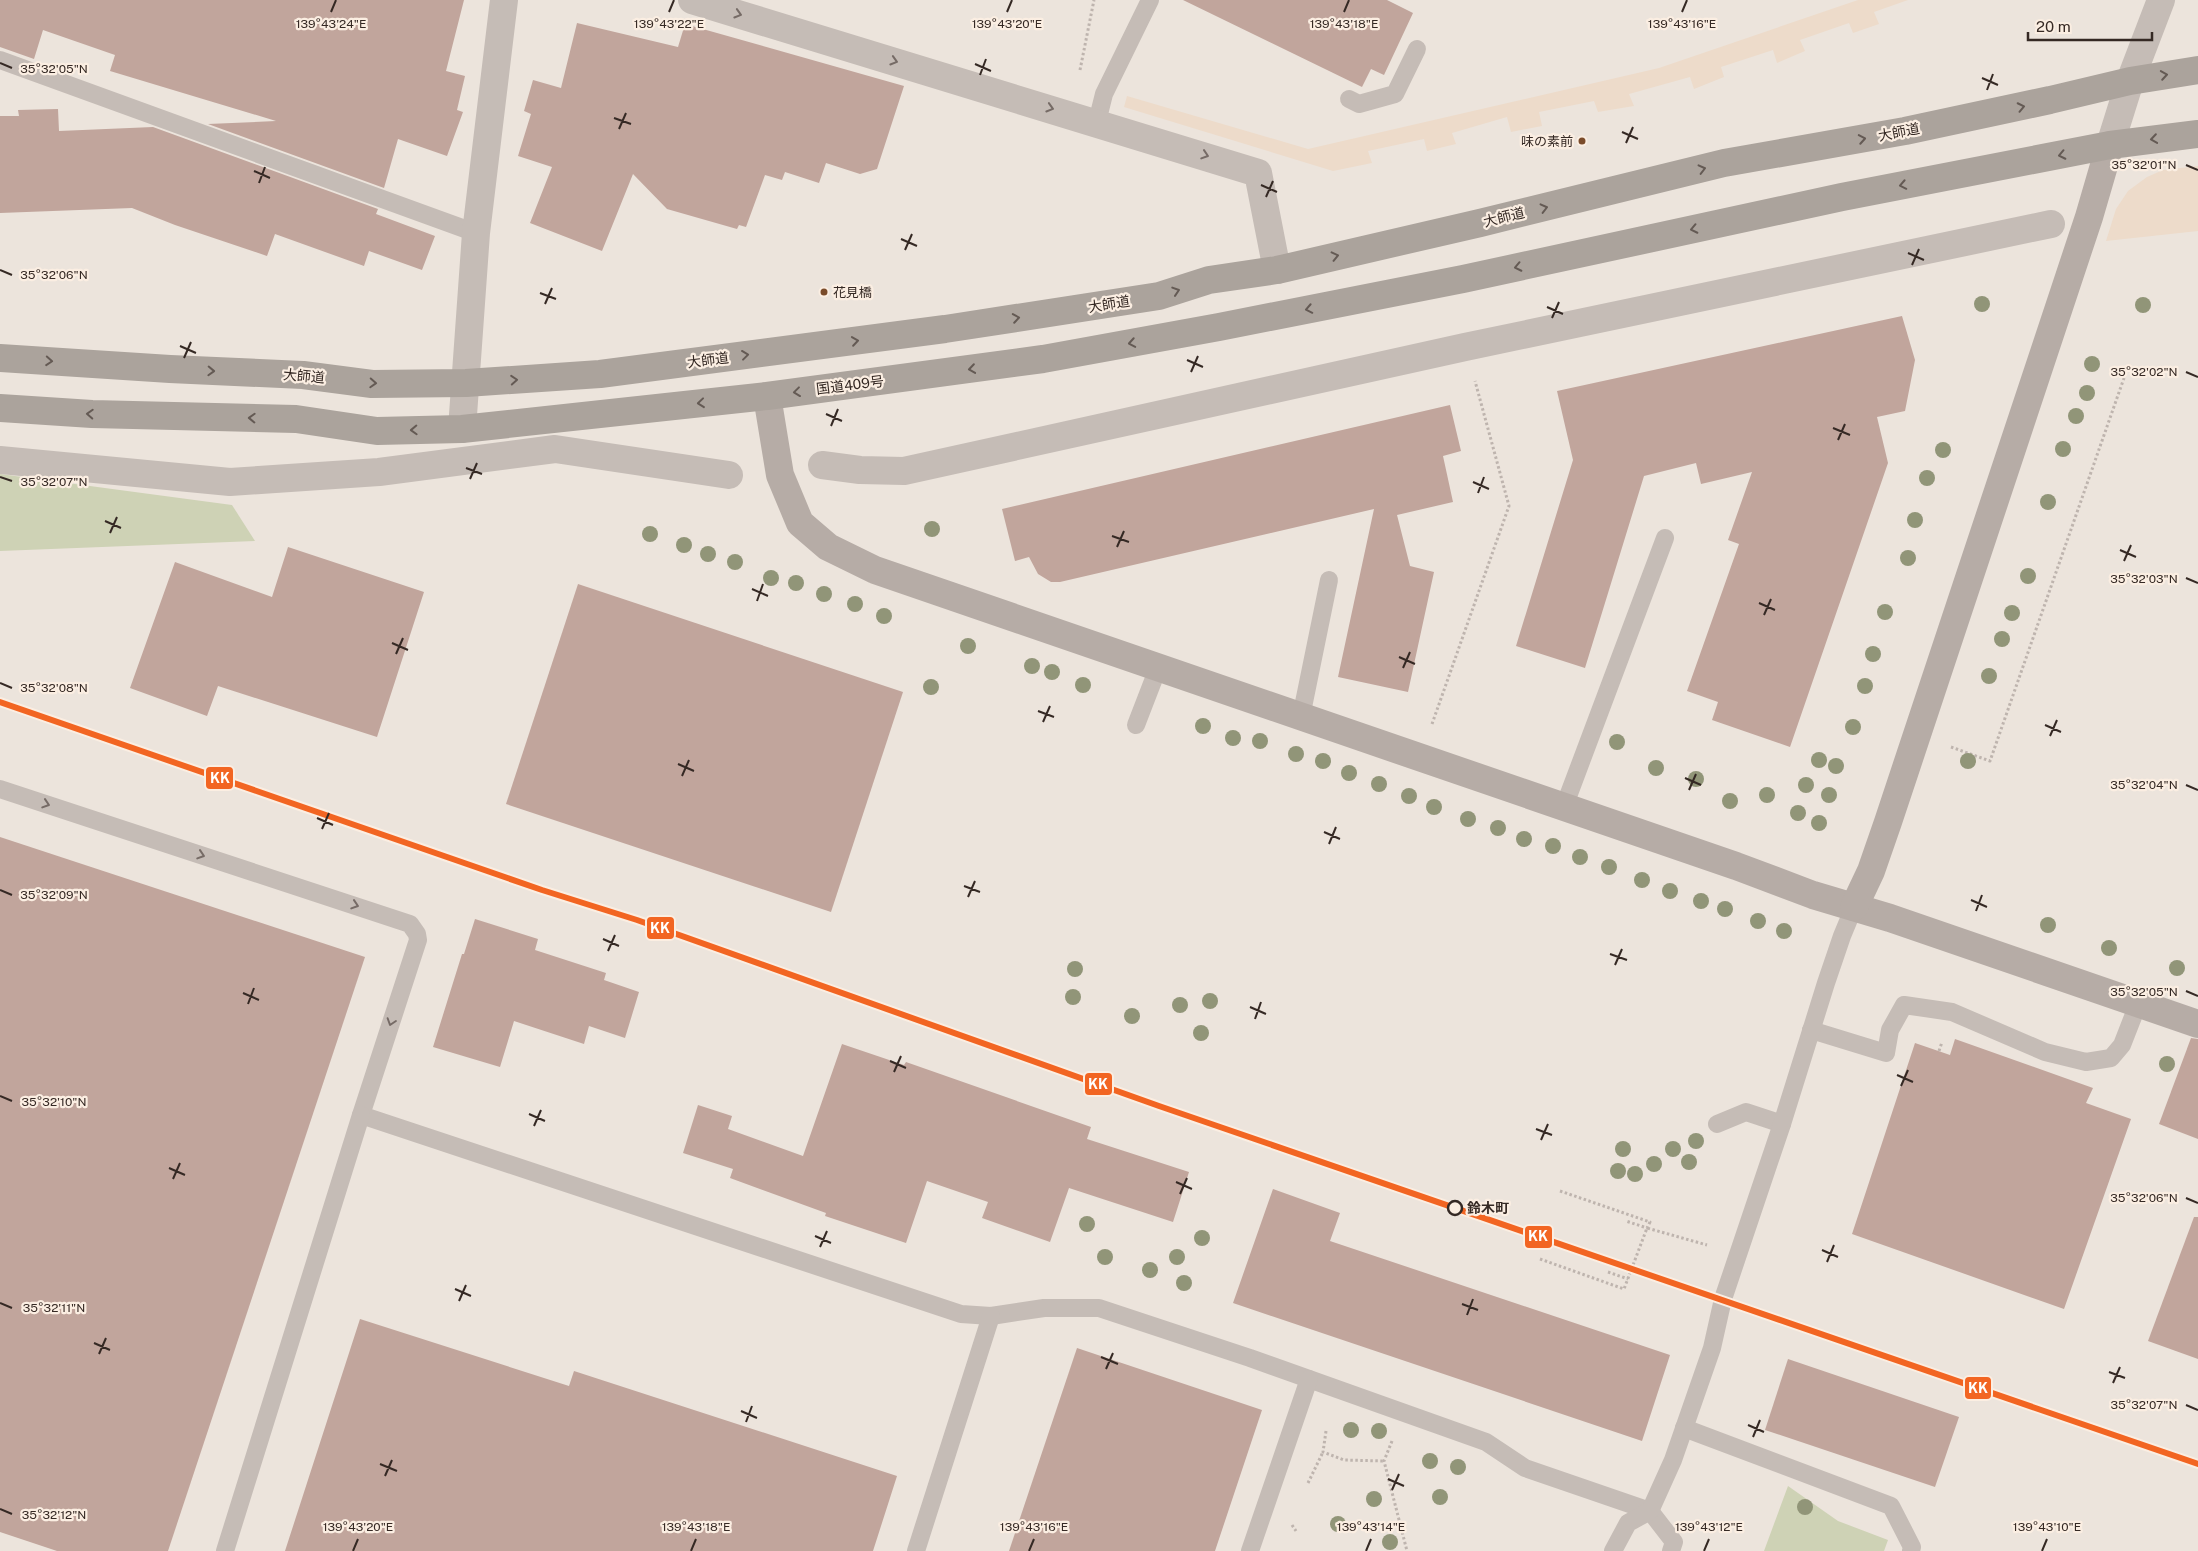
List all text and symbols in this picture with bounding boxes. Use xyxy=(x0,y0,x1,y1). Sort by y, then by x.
one-way arrow xyxy=(734,9,742,19)
scale bar xyxy=(2028,10,2152,42)
text: 139°43'24"E xyxy=(296,17,366,31)
text: 139°43'22"E xyxy=(634,17,704,31)
text: 139°43'20"E xyxy=(972,17,1042,31)
text: 139°43'18"E xyxy=(1310,17,1378,31)
text: 139°43'16"E xyxy=(1648,17,1716,31)
text: 20 m xyxy=(2036,18,2071,35)
one-way arrow xyxy=(889,56,898,66)
text: 35°32'05"N xyxy=(20,62,88,76)
one-way arrow xyxy=(2160,71,2168,81)
one-way arrow xyxy=(2016,102,2025,112)
one-way arrow xyxy=(1045,103,1053,113)
street label: 大師道 xyxy=(1877,120,1921,144)
one-way arrow xyxy=(2150,133,2158,144)
place label: 味の素前 xyxy=(1521,134,1573,149)
one-way arrow xyxy=(1857,134,1866,144)
marker: 味の素前 xyxy=(1577,136,1587,146)
one-way arrow xyxy=(1200,149,1209,159)
one-way arrow xyxy=(2058,149,2067,160)
text: 35°32'01"N xyxy=(2112,158,2176,172)
one-way arrow xyxy=(1697,164,1705,174)
one-way arrow xyxy=(1898,180,1907,190)
one-way arrow xyxy=(1540,203,1548,213)
street label: 大師道 xyxy=(1482,204,1526,230)
one-way arrow xyxy=(1689,223,1698,234)
one-way arrow xyxy=(1330,252,1339,262)
one-way arrow xyxy=(1513,261,1522,272)
text: 35°32'06"N xyxy=(20,268,88,282)
place label: 花見橋 xyxy=(833,285,872,300)
one-way arrow xyxy=(1171,286,1180,296)
marker: 花見橋 xyxy=(819,287,829,297)
street label: 大師道 xyxy=(1087,293,1131,315)
one-way arrow xyxy=(1305,304,1313,314)
one-way arrow xyxy=(1012,313,1020,324)
one-way arrow xyxy=(852,336,860,347)
one-way arrow xyxy=(1128,337,1137,348)
street label: 大師道 xyxy=(686,350,730,370)
one-way arrow xyxy=(741,351,750,361)
one-way arrow xyxy=(45,356,53,367)
one-way arrow xyxy=(968,363,976,374)
text: 35°32'02"N xyxy=(2110,365,2178,379)
one-way arrow xyxy=(208,366,215,376)
street label: 大師道 xyxy=(282,366,326,386)
street label: 国道409号 xyxy=(815,373,885,397)
one-way arrow xyxy=(511,374,519,385)
one-way arrow xyxy=(369,378,377,389)
one-way arrow xyxy=(793,386,801,397)
one-way arrow xyxy=(697,397,705,408)
one-way arrow xyxy=(85,408,93,419)
one-way arrow xyxy=(248,413,256,423)
one-way arrow xyxy=(409,425,417,436)
text: 35°32'07"N xyxy=(21,475,87,489)
text: 35°32'03"N xyxy=(2110,572,2178,586)
text: 35°32'08"N xyxy=(20,681,88,695)
line badge: KK xyxy=(205,766,234,790)
text: KK xyxy=(210,770,230,786)
text: 35°32'04"N xyxy=(2110,778,2178,792)
one-way arrow xyxy=(42,799,50,809)
one-way arrow xyxy=(196,849,204,859)
text: 35°32'09"N xyxy=(20,888,88,902)
one-way arrow xyxy=(351,900,359,910)
line badge: KK xyxy=(646,916,675,940)
text: KK xyxy=(650,920,670,936)
text: 35°32'05"N xyxy=(2110,985,2178,999)
one-way arrow xyxy=(387,1017,397,1026)
line badge: KK xyxy=(1084,1072,1113,1096)
text: KK xyxy=(1088,1076,1108,1092)
text: 35°32'10"N xyxy=(22,1095,86,1109)
text: 35°32'06"N xyxy=(2110,1191,2178,1205)
marker: 鈴木町 xyxy=(1447,1200,1463,1216)
place label: 鈴木町 xyxy=(1467,1200,1509,1216)
line badge: KK xyxy=(1524,1225,1553,1249)
text: KK xyxy=(1528,1228,1548,1244)
text: 35°32'11"N xyxy=(23,1301,85,1315)
line badge: KK xyxy=(1964,1376,1992,1400)
text: KK xyxy=(1968,1380,1988,1396)
text: 35°32'07"N xyxy=(2111,1398,2177,1412)
text: 35°32'12"N xyxy=(22,1508,86,1522)
text: 139°43'20"E xyxy=(323,1520,393,1534)
text: 139°43'18"E xyxy=(662,1520,730,1534)
text: 139°43'16"E xyxy=(1000,1520,1068,1534)
text: 139°43'14"E xyxy=(1337,1520,1405,1534)
text: 139°43'12"E xyxy=(1675,1520,1743,1534)
text: 139°43'10"E xyxy=(2013,1520,2081,1534)

